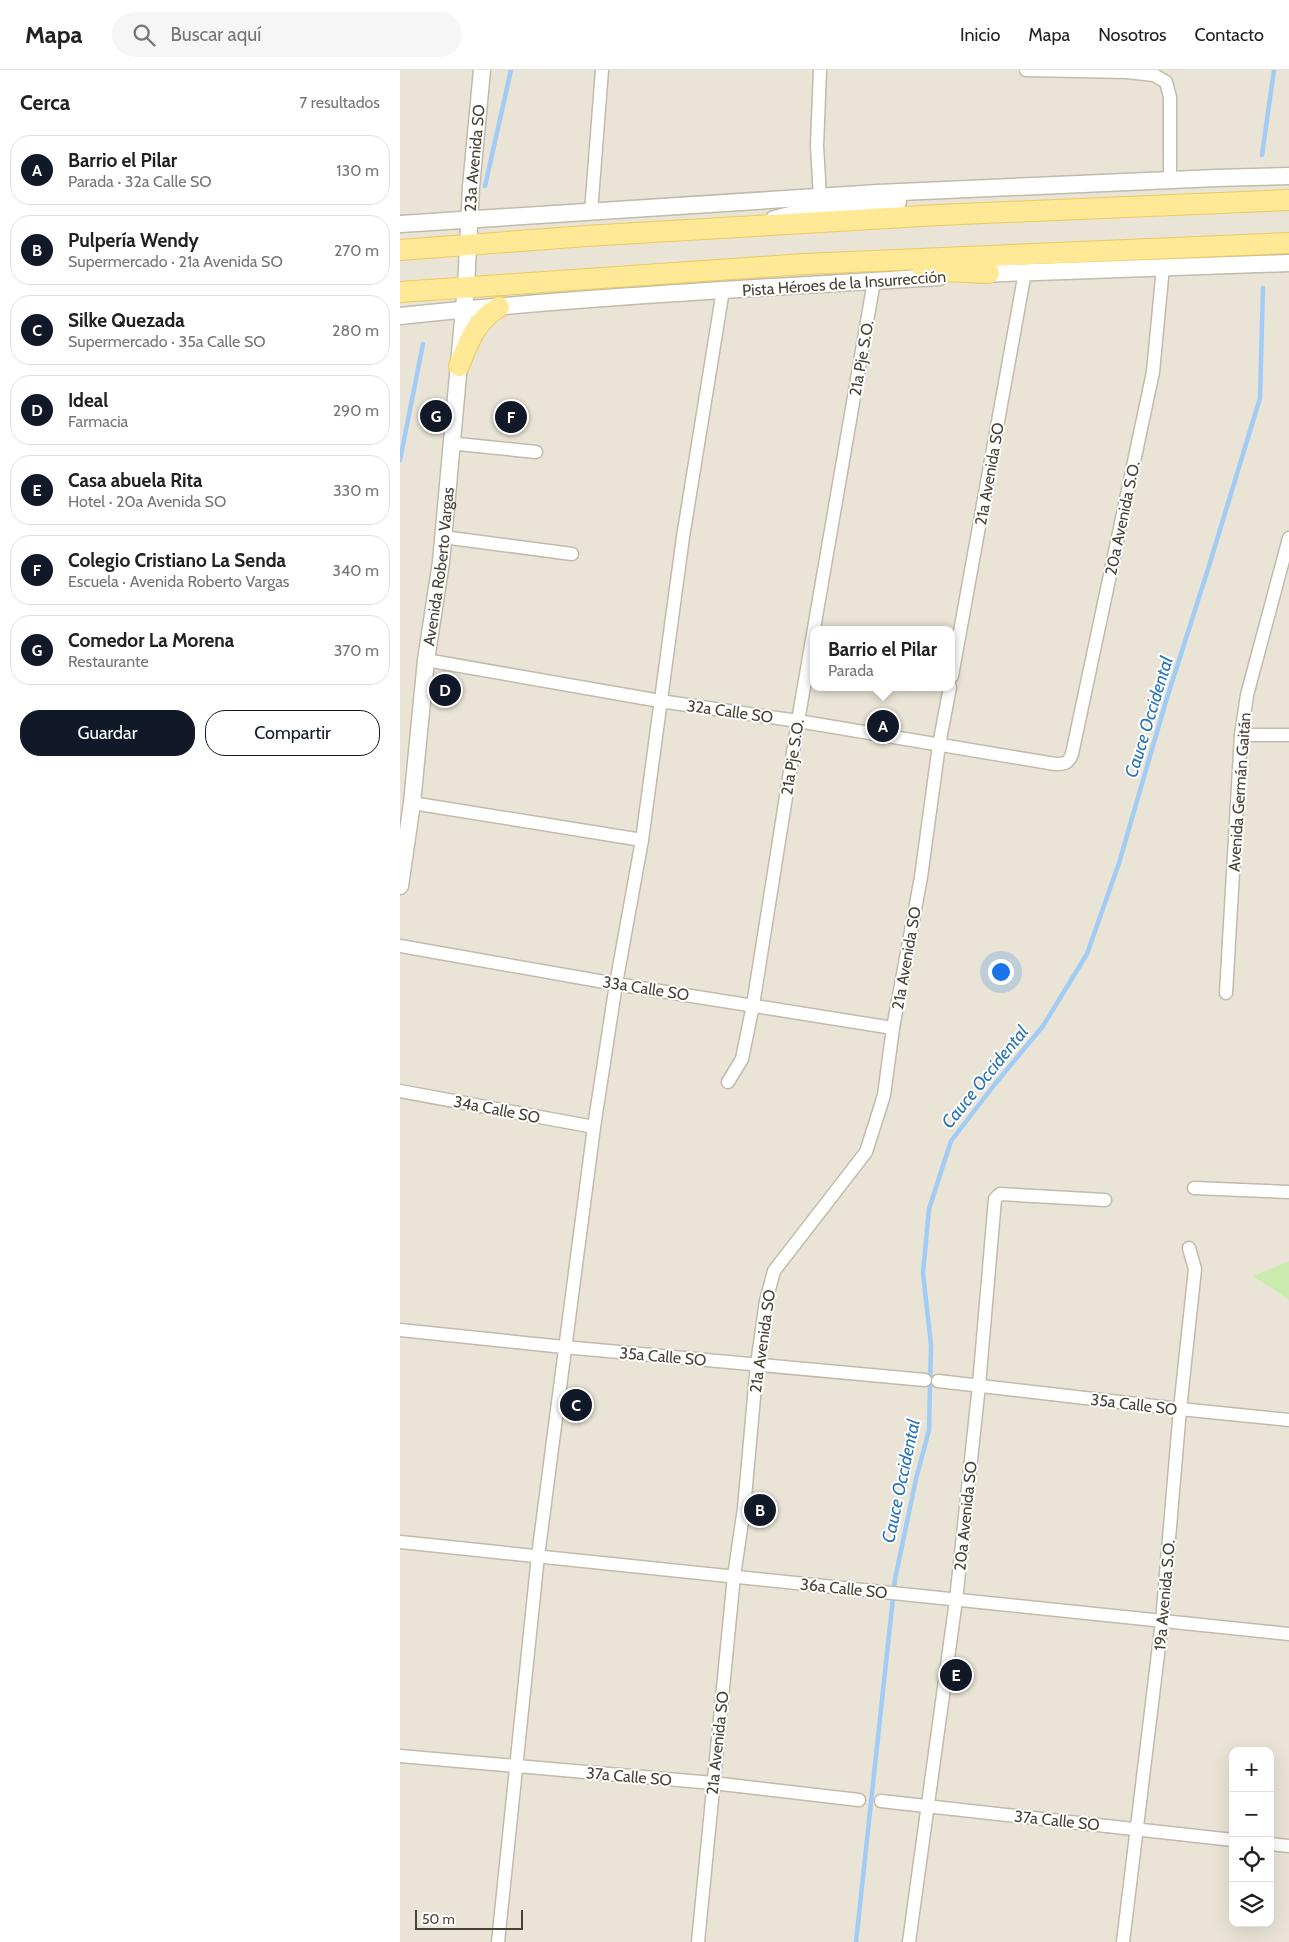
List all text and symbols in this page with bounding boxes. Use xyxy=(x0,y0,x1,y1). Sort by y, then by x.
search box xyxy=(112,12,462,57)
text: Mapa xyxy=(25,20,82,49)
icon: search xyxy=(130,21,158,49)
text: Buscar aquí xyxy=(170,23,261,46)
text: Inicio xyxy=(960,24,1000,46)
text: Mapa xyxy=(1028,24,1070,46)
text: Nosotros xyxy=(1098,24,1167,46)
text: Contacto xyxy=(1195,24,1264,46)
text: Cerca xyxy=(20,90,70,115)
text: 7 resultados xyxy=(299,93,380,112)
street label: 23a Avenida SO xyxy=(461,104,489,212)
text: Barrio el Pilar xyxy=(68,149,177,172)
text: A xyxy=(32,161,42,180)
text: 130 m xyxy=(336,161,379,180)
text: Parada · 32a Calle SO xyxy=(68,172,212,191)
text: Pulpería Wendy xyxy=(68,229,199,252)
text: B xyxy=(32,241,42,260)
text: 270 m xyxy=(334,241,379,260)
text: Supermercado · 21a Avenida SO xyxy=(68,252,283,271)
street label: Pista Héroes de la Insurrección xyxy=(741,267,947,300)
text: Silke Quezada xyxy=(68,309,185,332)
street label: 21a Pje S.O. xyxy=(845,319,878,398)
text: C xyxy=(32,321,42,340)
text: 280 m xyxy=(332,321,379,340)
text: Supermercado · 35a Calle SO xyxy=(68,332,266,351)
text: Ideal xyxy=(68,389,108,412)
pin: G xyxy=(420,397,452,435)
pin: F xyxy=(495,398,527,436)
text: D xyxy=(31,401,43,420)
text: 290 m xyxy=(333,401,379,420)
text: Farmacia xyxy=(68,412,128,431)
street label: 21a Avenida SO xyxy=(971,421,1008,527)
street label: 20a Avenida S.O. xyxy=(1101,459,1144,577)
text: Casa abuela Rita xyxy=(68,469,202,492)
text: E xyxy=(32,481,42,500)
text: 330 m xyxy=(333,481,379,500)
street label: Avenida Roberto Vargas xyxy=(419,486,458,647)
text: Hotel · 20a Avenida SO xyxy=(68,492,226,511)
text: Colegio Cristiano La Senda xyxy=(68,549,286,572)
text: F xyxy=(33,561,41,580)
text: 340 m xyxy=(332,561,379,580)
text: Escuela · Avenida Roberto Vargas xyxy=(68,572,289,591)
popup xyxy=(810,626,955,691)
text: Comedor La Morena xyxy=(68,629,234,652)
text: Barrio el Pilar xyxy=(828,638,937,661)
text: G xyxy=(32,641,42,660)
text: 370 m xyxy=(334,641,379,660)
text: Restaurante xyxy=(68,652,149,671)
water label: Cauce Occidental xyxy=(1120,653,1178,780)
text: Parada xyxy=(828,661,874,680)
pin: D xyxy=(429,671,461,709)
street label: 32a Calle SO xyxy=(686,696,774,727)
pin: A xyxy=(867,707,899,745)
button: Guardar xyxy=(20,710,195,756)
button: Compartir xyxy=(205,710,380,756)
street label: Avenida Germán Gaitán xyxy=(1224,712,1255,872)
street label: 21a Pje S.O. xyxy=(777,718,808,797)
street label: 21a Avenida SO xyxy=(888,905,925,1011)
your location xyxy=(988,959,1014,985)
street label: 33a Calle SO xyxy=(601,972,690,1005)
water label: Cauce Occidental xyxy=(937,1021,1034,1133)
street label: 34a Calle SO xyxy=(452,1092,542,1127)
street label: 21a Avenida SO xyxy=(746,1288,779,1394)
street label: 35a Calle SO xyxy=(619,1343,707,1370)
pin: C xyxy=(560,1386,592,1424)
street label: 35a Calle SO xyxy=(1090,1390,1178,1419)
water label: Cauce Occidental xyxy=(877,1417,925,1545)
street label: 20a Avenida SO xyxy=(950,1460,981,1572)
pin: B xyxy=(744,1491,776,1529)
street label: 19a Avenida S.O. xyxy=(1150,1539,1179,1651)
street label: 36a Calle SO xyxy=(799,1574,888,1603)
pin: E xyxy=(940,1656,972,1694)
street label: 21a Avenida SO xyxy=(703,1690,732,1796)
map controls xyxy=(1229,1747,1274,1927)
button: + xyxy=(1229,1747,1274,1792)
street label: 37a Calle SO xyxy=(585,1763,673,1790)
button: − xyxy=(1229,1792,1274,1837)
street label: 37a Calle SO xyxy=(1013,1807,1101,1834)
button: locate xyxy=(1229,1837,1274,1882)
button: layers xyxy=(1229,1882,1274,1927)
scale bar xyxy=(415,1907,522,1930)
text: 50 m xyxy=(422,1910,455,1928)

